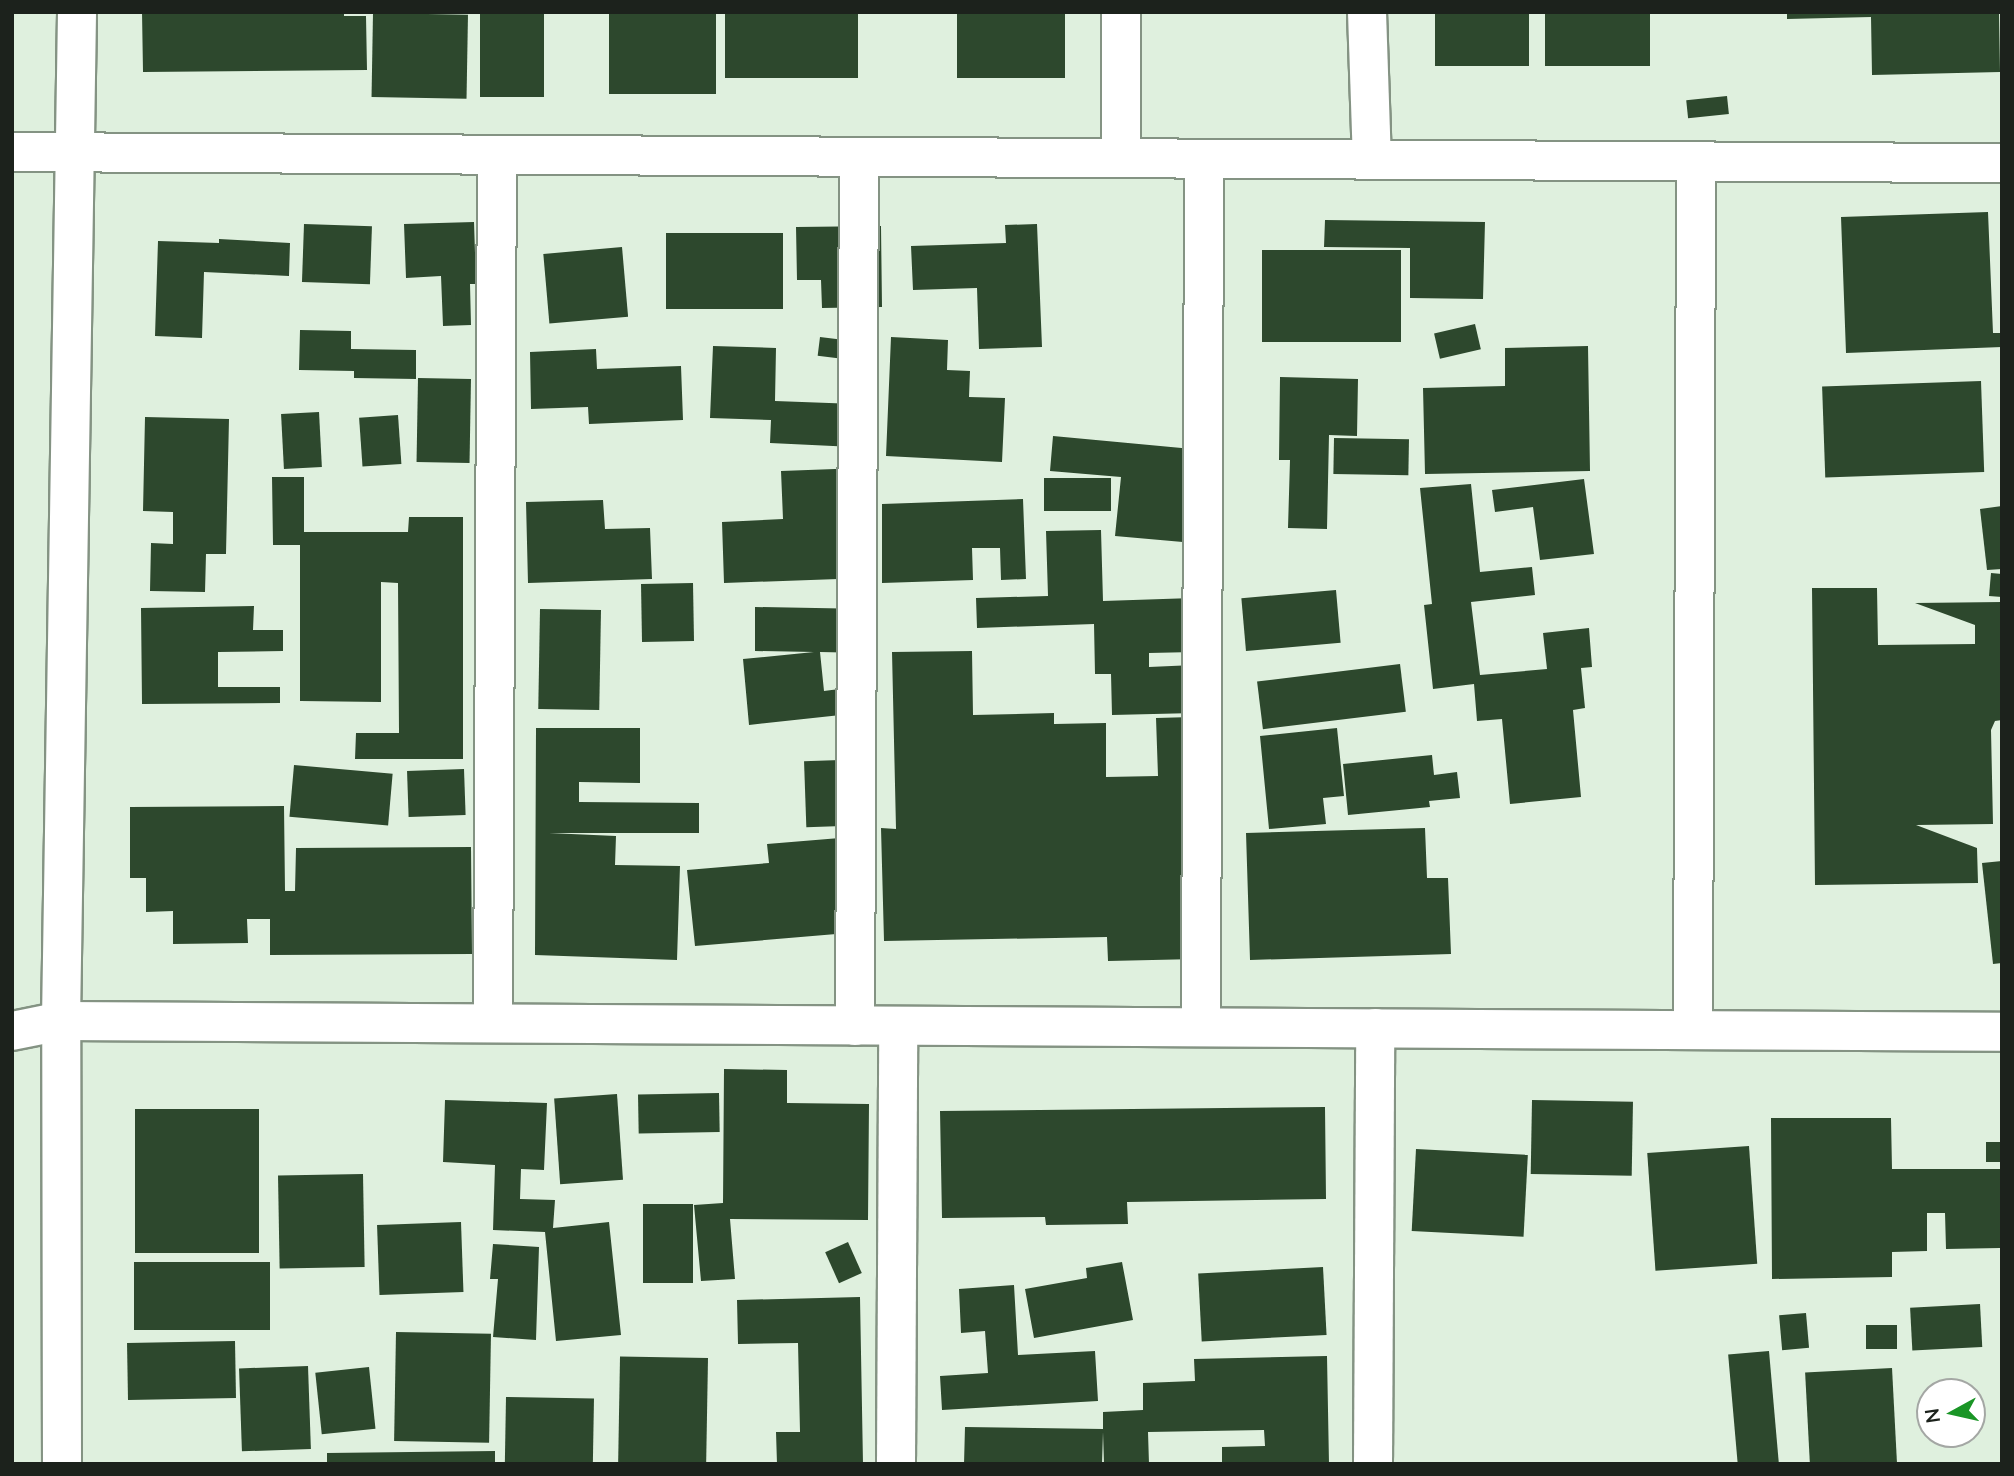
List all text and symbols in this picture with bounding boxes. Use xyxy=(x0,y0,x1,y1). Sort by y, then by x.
north arrow xyxy=(1916,1378,1986,1448)
text: N xyxy=(1919,1407,1944,1425)

